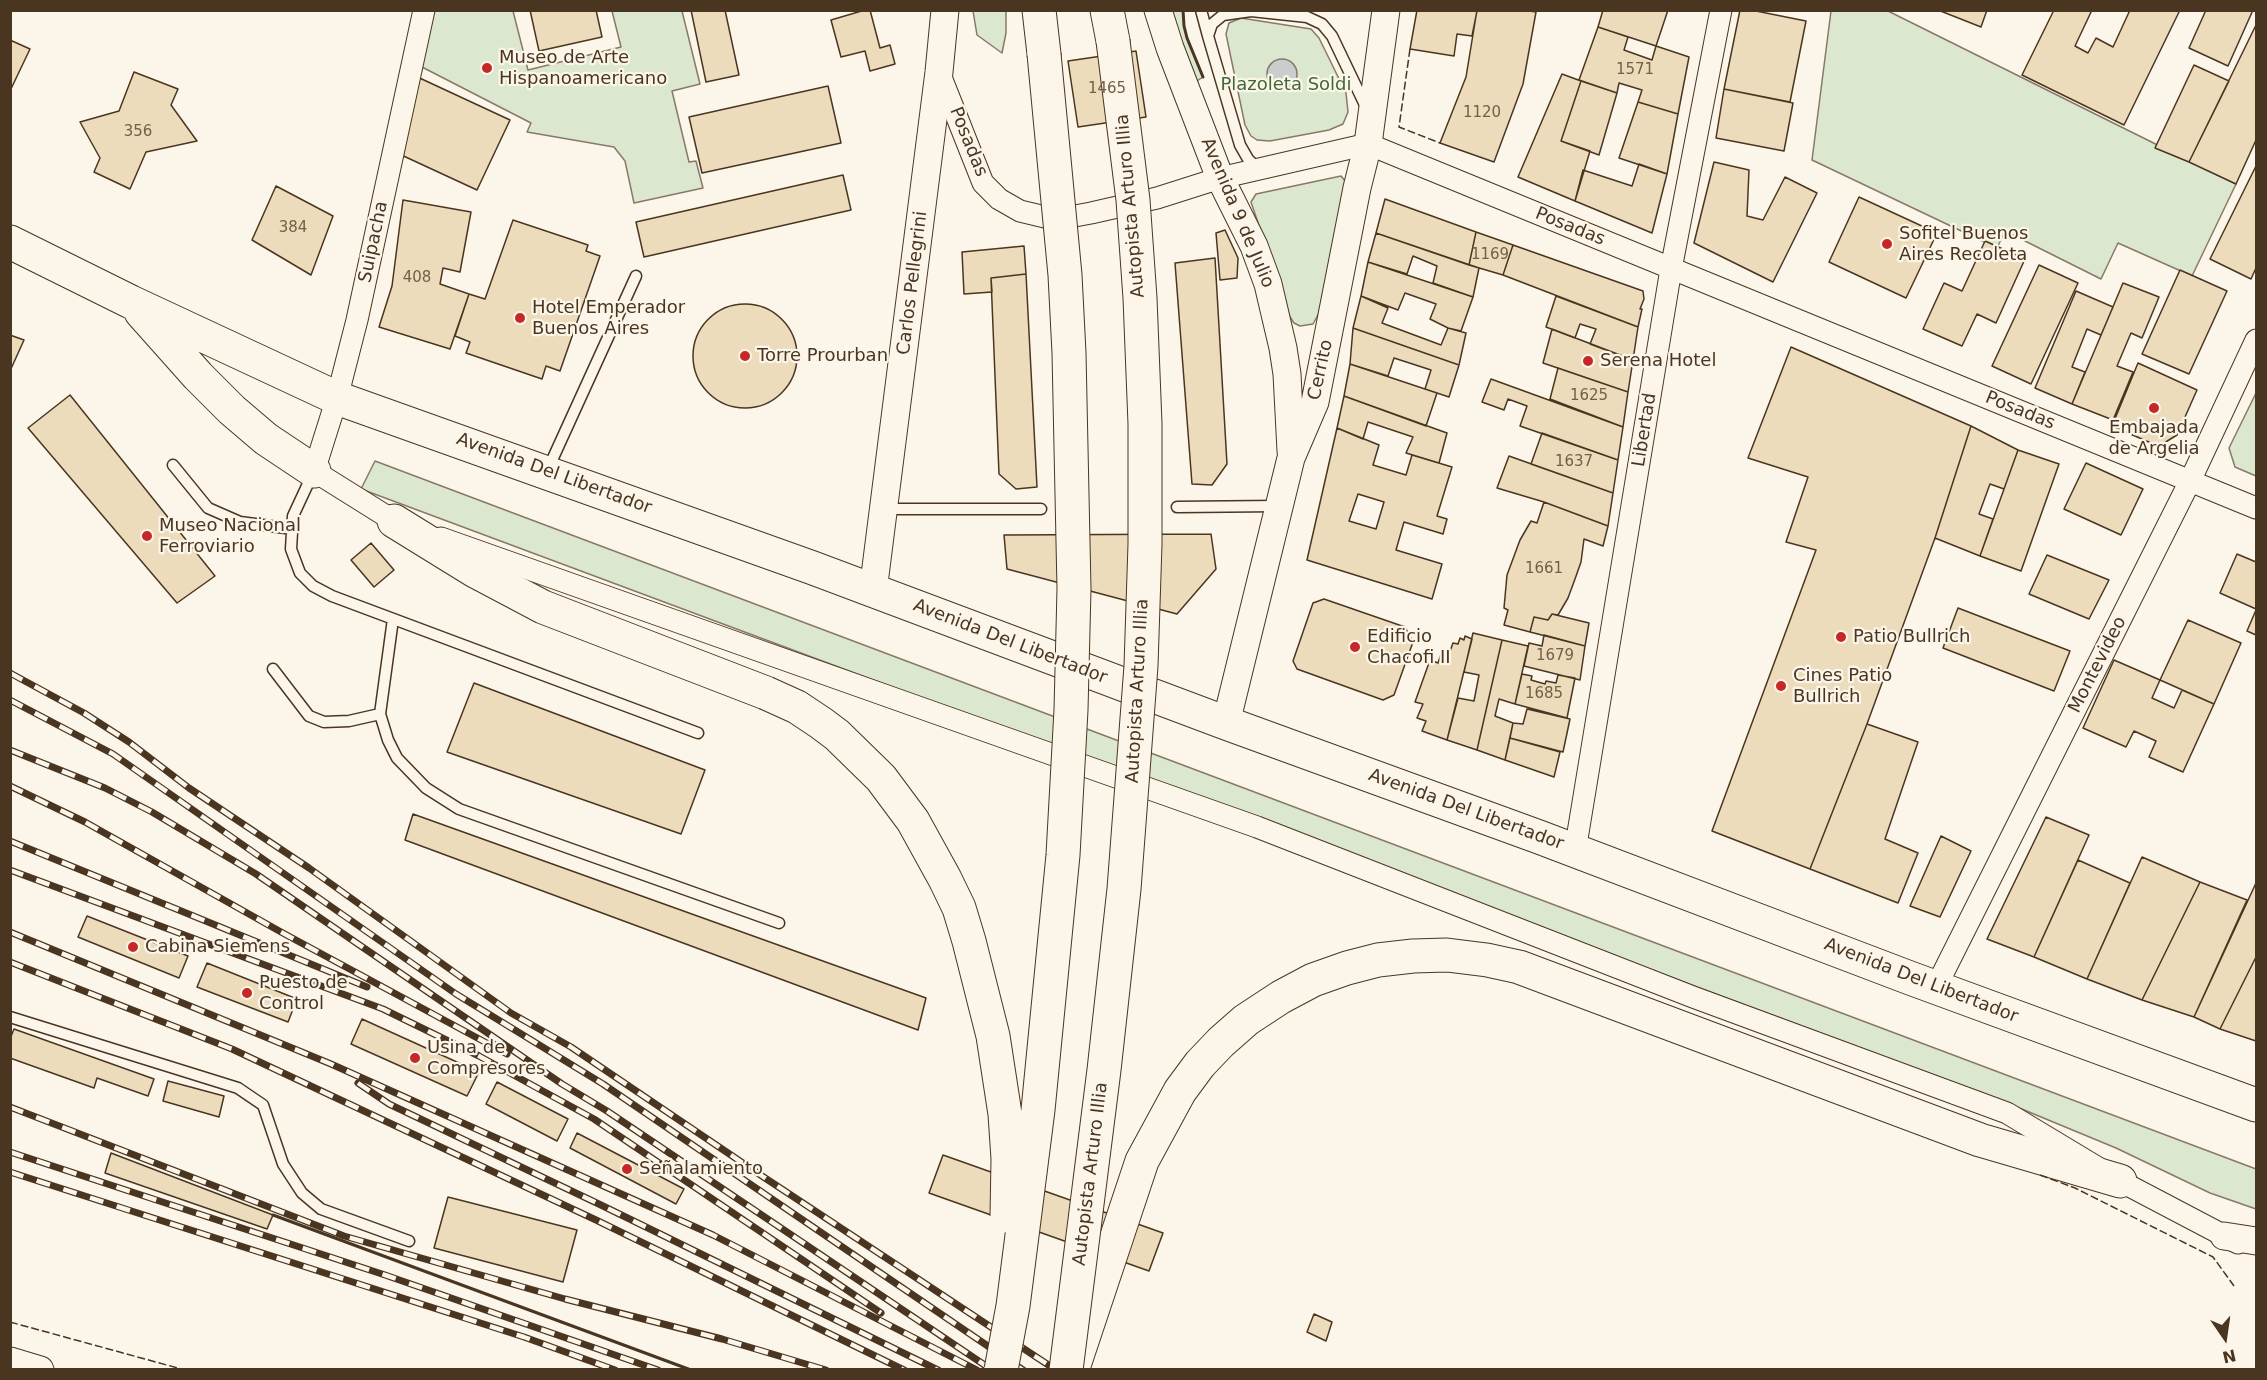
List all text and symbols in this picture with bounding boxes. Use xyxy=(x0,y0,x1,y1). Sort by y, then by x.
place label: Museo de Arte Hispanoamericano xyxy=(499,47,667,90)
marker: Museo de Arte Hispanoamericano xyxy=(480,61,494,75)
house number: 1571 xyxy=(1616,61,1654,79)
park label: Plazoleta Soldi xyxy=(1220,74,1352,96)
house number: 1465 xyxy=(1088,80,1126,98)
street label: Posadas xyxy=(944,104,992,180)
house number: 1120 xyxy=(1463,104,1501,122)
street label: Autopista Arturo Illia xyxy=(1112,113,1150,299)
house number: 356 xyxy=(124,123,152,141)
street label: Avenida 9 de Julio xyxy=(1196,135,1278,291)
street label: Suipacha xyxy=(355,199,393,285)
street label: Posadas xyxy=(1532,203,1608,251)
street label: Carlos Pellegrini xyxy=(893,210,933,356)
house number: 384 xyxy=(279,219,307,237)
place label: Sofitel Buenos Aires Recoleta xyxy=(1899,223,2028,266)
marker: Sofitel Buenos Aires Recoleta xyxy=(1880,237,1894,251)
house number: 1169 xyxy=(1471,246,1509,264)
house number: 408 xyxy=(403,269,431,287)
place label: Hotel Emperador Buenos Aires xyxy=(532,297,685,340)
marker: Hotel Emperador Buenos Aires xyxy=(513,311,527,325)
street label: Cerrito xyxy=(1304,338,1338,402)
place label: Torre Prourban xyxy=(757,345,888,367)
marker: Torre Prourban xyxy=(738,349,752,363)
place label: Serena Hotel xyxy=(1600,350,1716,372)
marker: Serena Hotel xyxy=(1581,354,1595,368)
house number: 1625 xyxy=(1570,387,1608,405)
street label: Posadas xyxy=(1982,387,2058,435)
street label: Libertad xyxy=(1629,392,1661,468)
marker: Embajada de Argelia xyxy=(2147,401,2161,415)
place label: Embajada de Argelia xyxy=(2108,417,2200,460)
street label: Avenida Del Libertador xyxy=(453,429,655,519)
house number: 1637 xyxy=(1555,453,1593,471)
place label: Museo Nacional Ferroviario xyxy=(159,515,301,558)
marker: Museo Nacional Ferroviario xyxy=(140,529,154,543)
house number: 1661 xyxy=(1525,560,1563,578)
street label: Avenida Del Libertador xyxy=(910,595,1110,689)
street label: Autopista Arturo Illia xyxy=(1122,598,1154,784)
street label: Montevideo xyxy=(2064,613,2132,717)
place label: Edificio Chacofi II xyxy=(1367,626,1451,668)
place label: Patio Bullrich xyxy=(1853,626,1970,648)
marker: Patio Bullrich xyxy=(1834,630,1848,644)
marker: Edificio Chacofi II xyxy=(1348,640,1362,654)
house number: 1679 xyxy=(1536,647,1574,665)
place label: Cines Patio Bullrich xyxy=(1793,665,1892,708)
marker: Cines Patio Bullrich xyxy=(1774,679,1788,693)
house number: 1685 xyxy=(1525,685,1563,703)
street label: Avenida Del Libertador xyxy=(1365,765,1567,855)
street label: Avenida Del Libertador xyxy=(1821,934,2021,1028)
place label: Cabina Siemens xyxy=(145,936,290,958)
marker: Cabina Siemens xyxy=(126,940,140,954)
place label: Puesto de Control xyxy=(259,972,348,1014)
marker: Puesto de Control xyxy=(240,986,254,1000)
place label: Usina de Compresores xyxy=(427,1037,545,1080)
marker: Usina de Compresores xyxy=(408,1051,422,1065)
street label: Autopista Arturo Illia xyxy=(1069,1081,1113,1267)
place label: Señalamiento xyxy=(639,1158,763,1180)
marker: Señalamiento xyxy=(620,1162,634,1176)
north arrow xyxy=(2195,1308,2255,1368)
text: N xyxy=(2221,1345,2238,1367)

